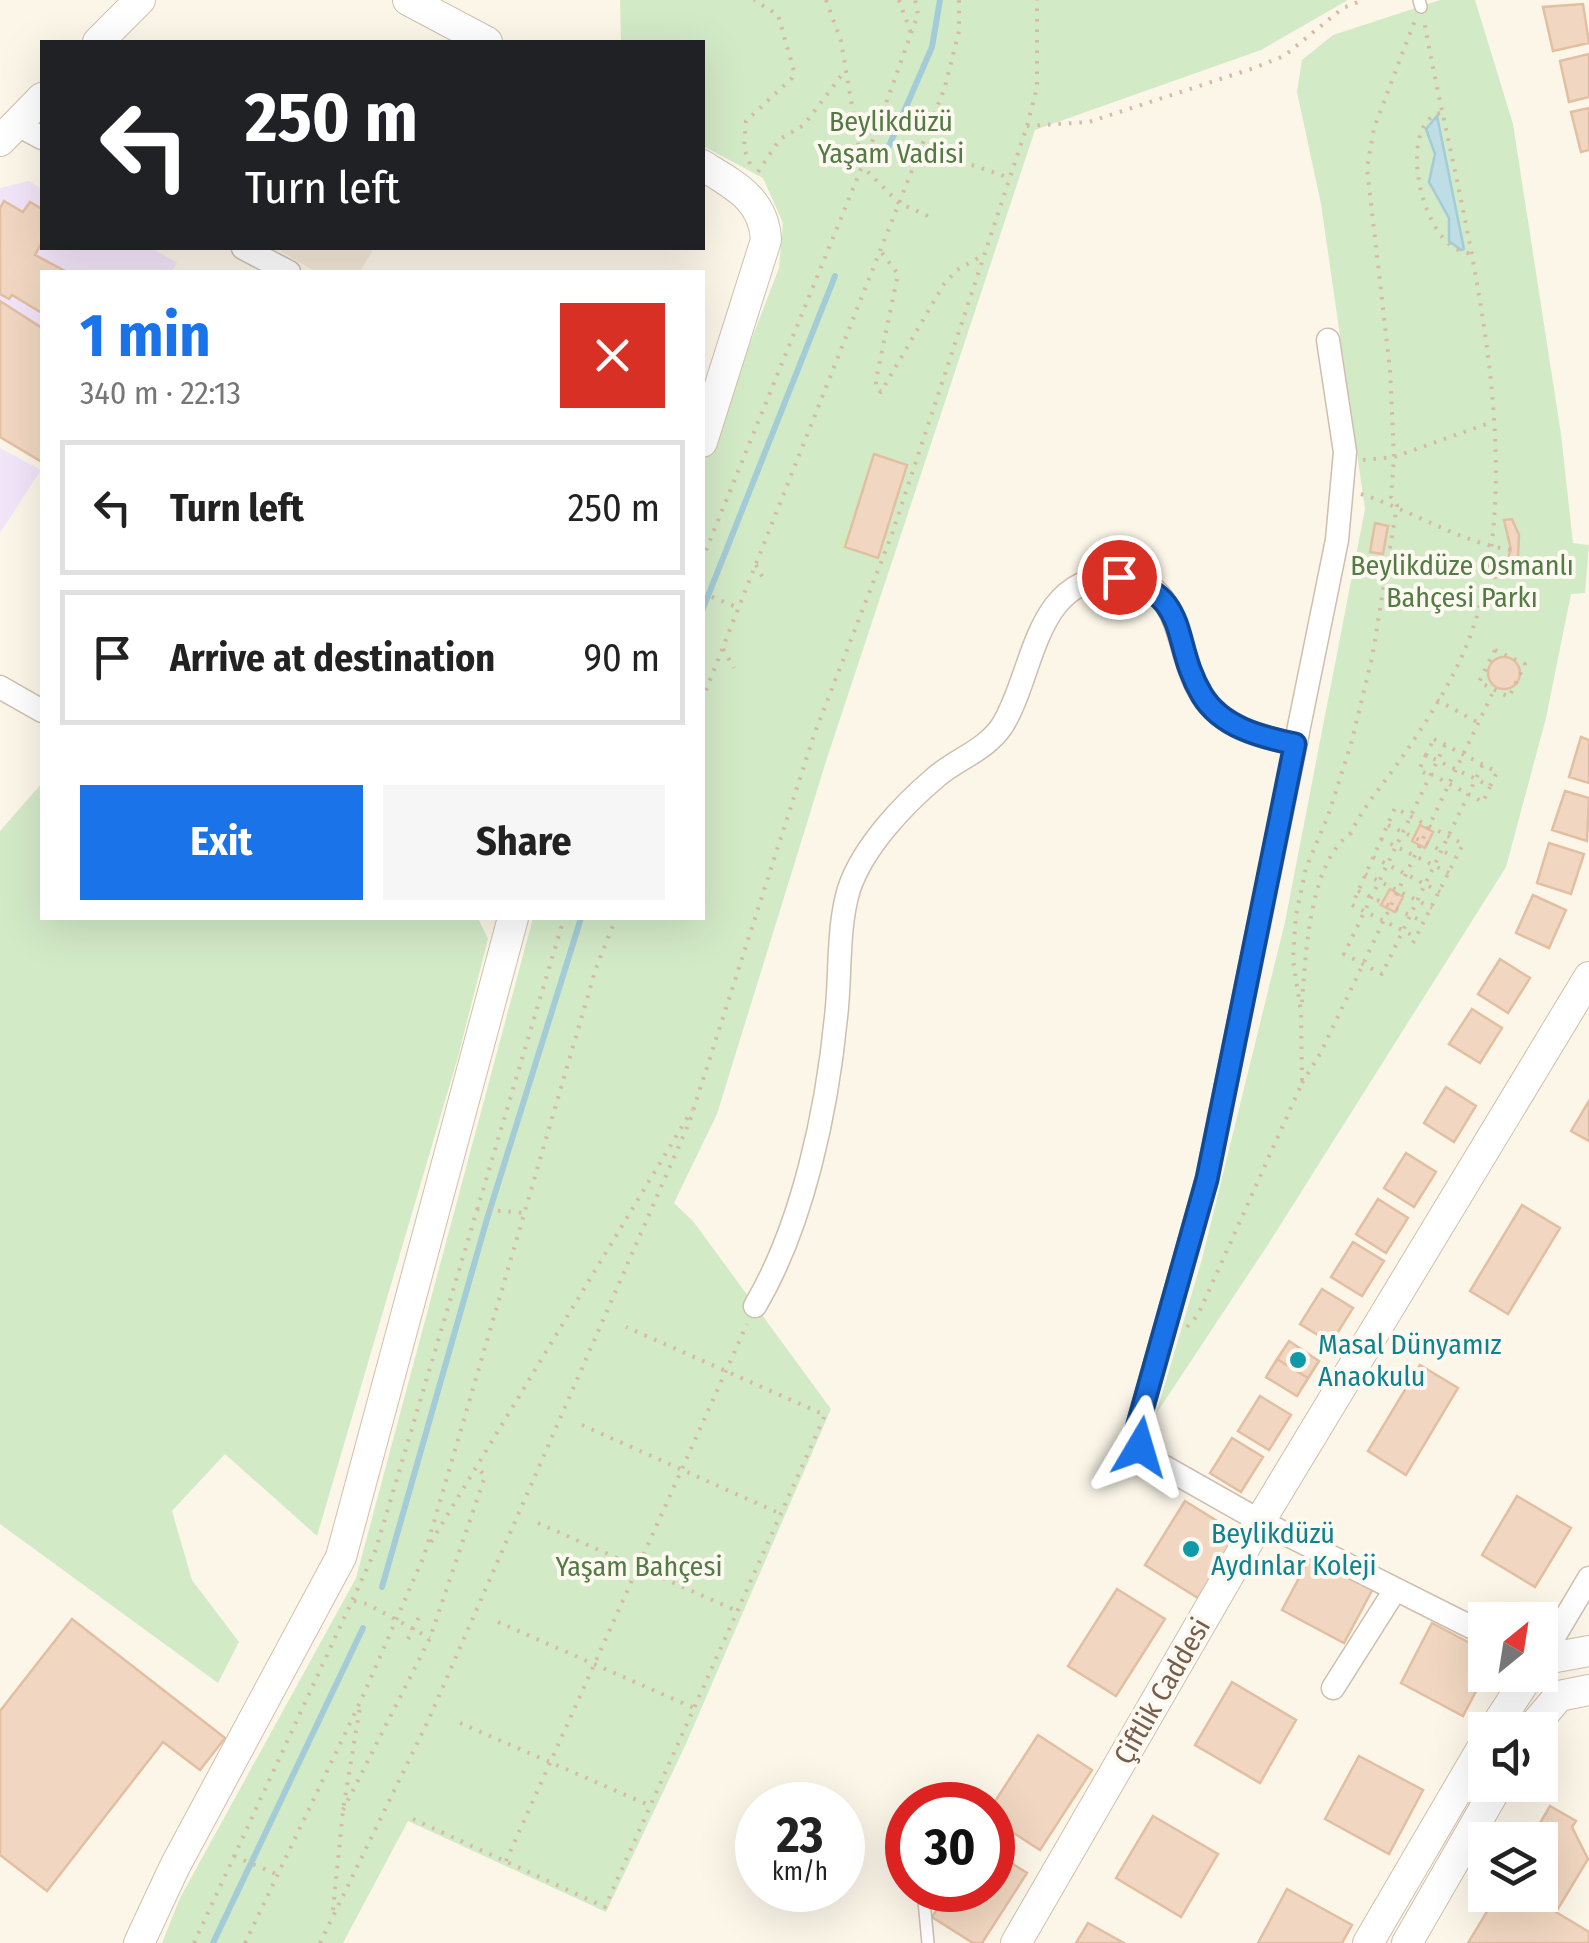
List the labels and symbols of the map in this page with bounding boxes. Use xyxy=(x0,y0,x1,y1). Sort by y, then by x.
park label: Beylikdüzü Yaşam Vadisi xyxy=(818,105,964,170)
pin xyxy=(1077,535,1162,620)
park label: Beylikdüze Osmanlı Bahçesi Parkı xyxy=(1350,549,1574,614)
place label: Masal Dünyamız Anaokulu xyxy=(1318,1328,1502,1393)
marker: Masal Dünyamız Anaokulu xyxy=(1287,1349,1309,1371)
position arrow xyxy=(1088,1395,1192,1499)
place label: Beylikdüzü Aydınlar Koleji xyxy=(1211,1517,1377,1582)
marker: Beylikdüzü Aydınlar Koleji xyxy=(1180,1538,1202,1560)
park label: Yaşam Bahçesi xyxy=(556,1550,722,1583)
north arrow xyxy=(1468,1602,1558,1692)
street label: Çiftlik Caddesi xyxy=(1107,1612,1217,1770)
speed limit sign: 30 xyxy=(885,1782,1015,1912)

